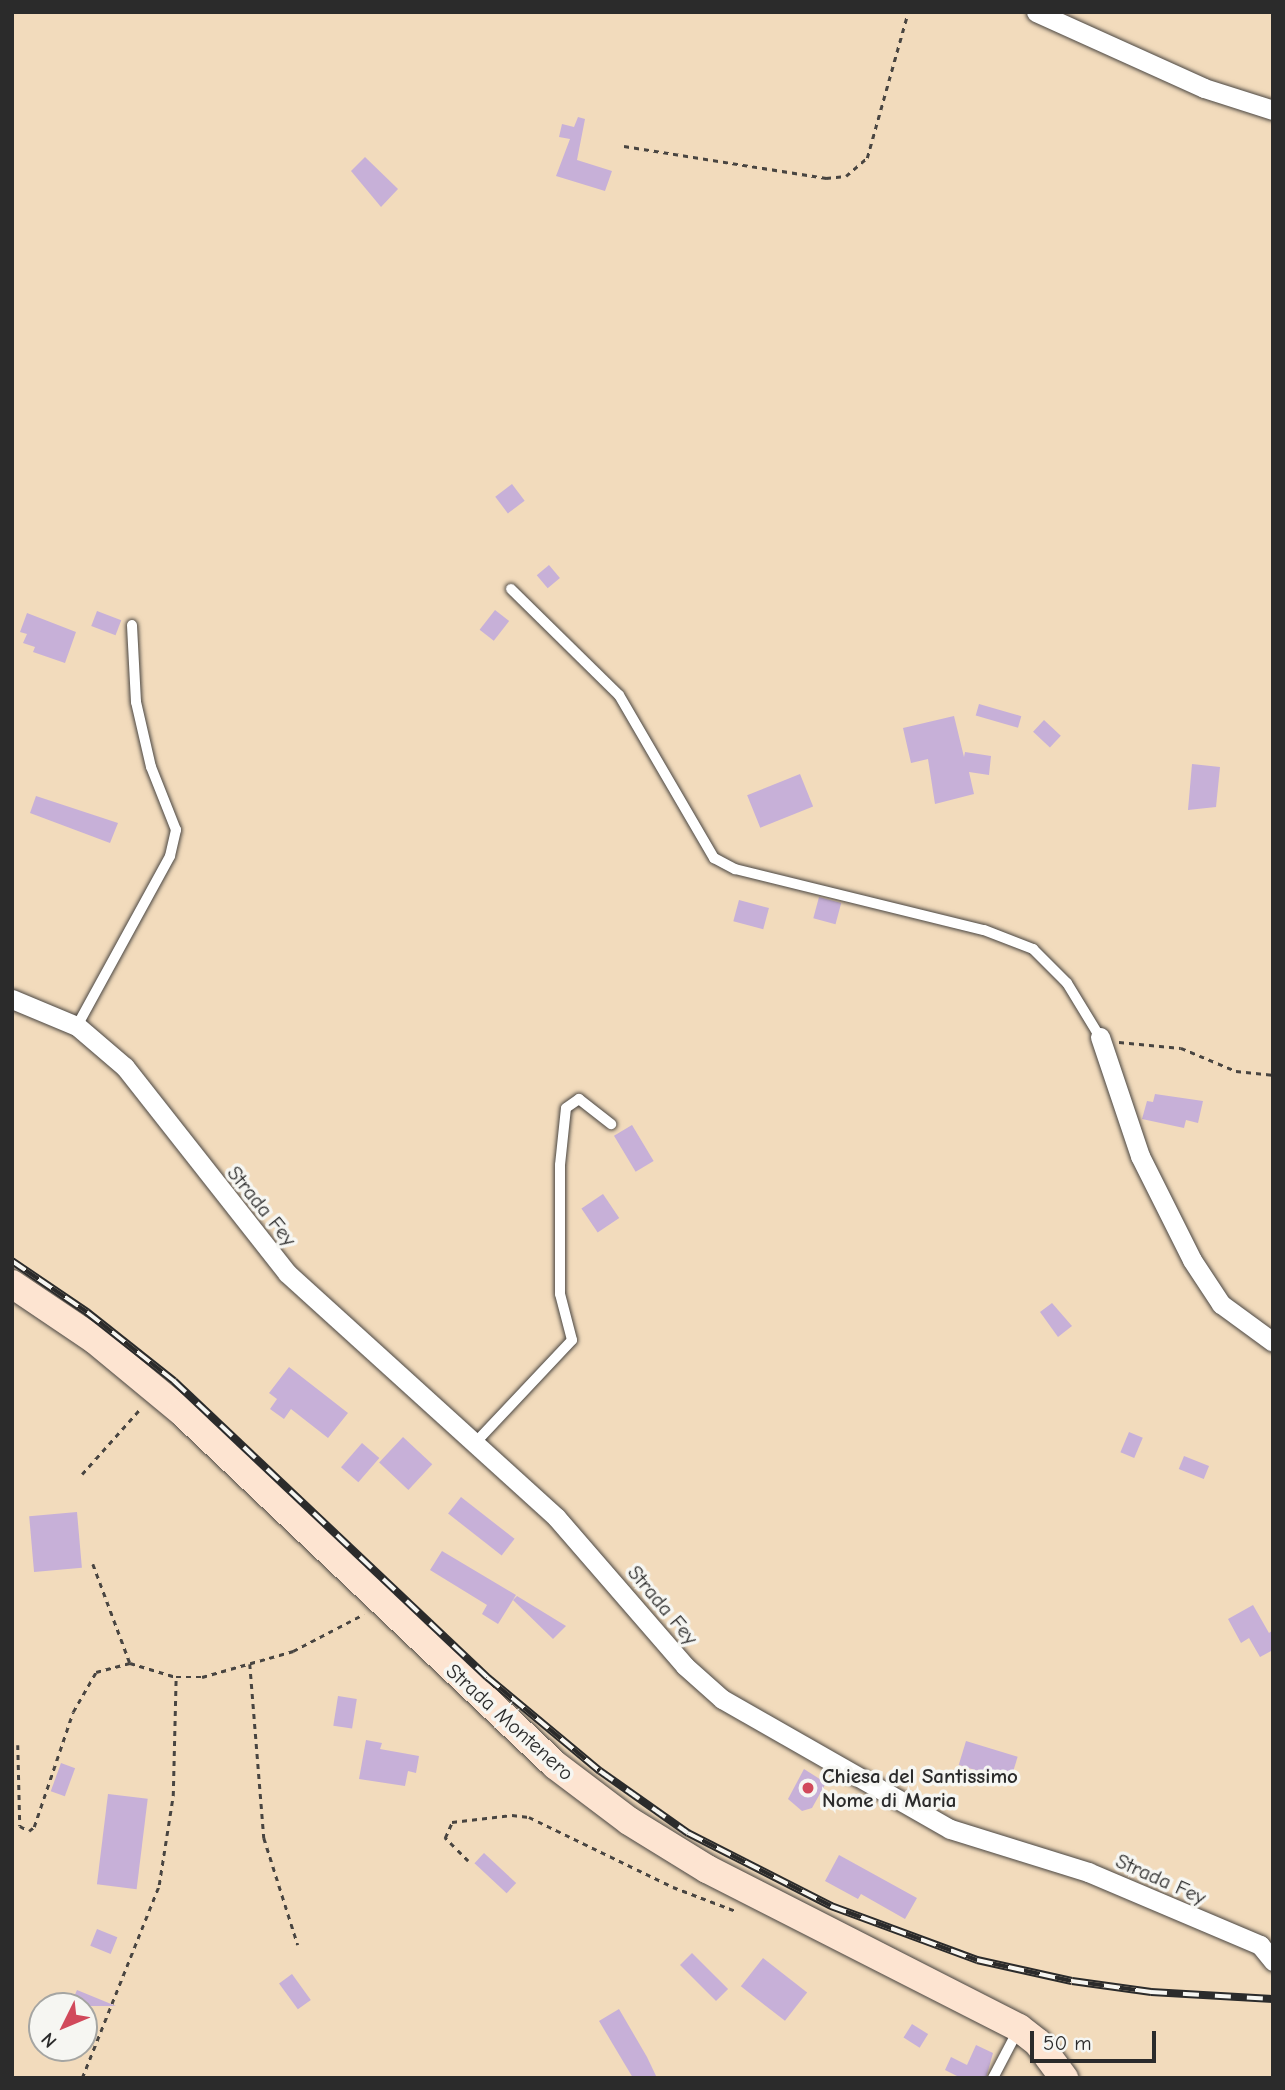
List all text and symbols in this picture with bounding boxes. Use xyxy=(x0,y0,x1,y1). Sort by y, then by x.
street label: Strada Fey xyxy=(222,1161,302,1251)
street label: Strada Fey xyxy=(622,1560,704,1650)
street label: Strada Montenero xyxy=(441,1658,579,1786)
place label: Chiesa del Santissimo Nome di Maria xyxy=(822,1763,1018,1813)
marker: Chiesa del Santissimo Nome di Maria xyxy=(800,1780,816,1796)
street label: Strada Fey xyxy=(1112,1848,1210,1910)
north arrow xyxy=(28,1992,98,2062)
scale bar xyxy=(1033,2016,1159,2060)
text: N xyxy=(37,2028,61,2052)
text: 50 m xyxy=(1043,2031,1092,2055)

